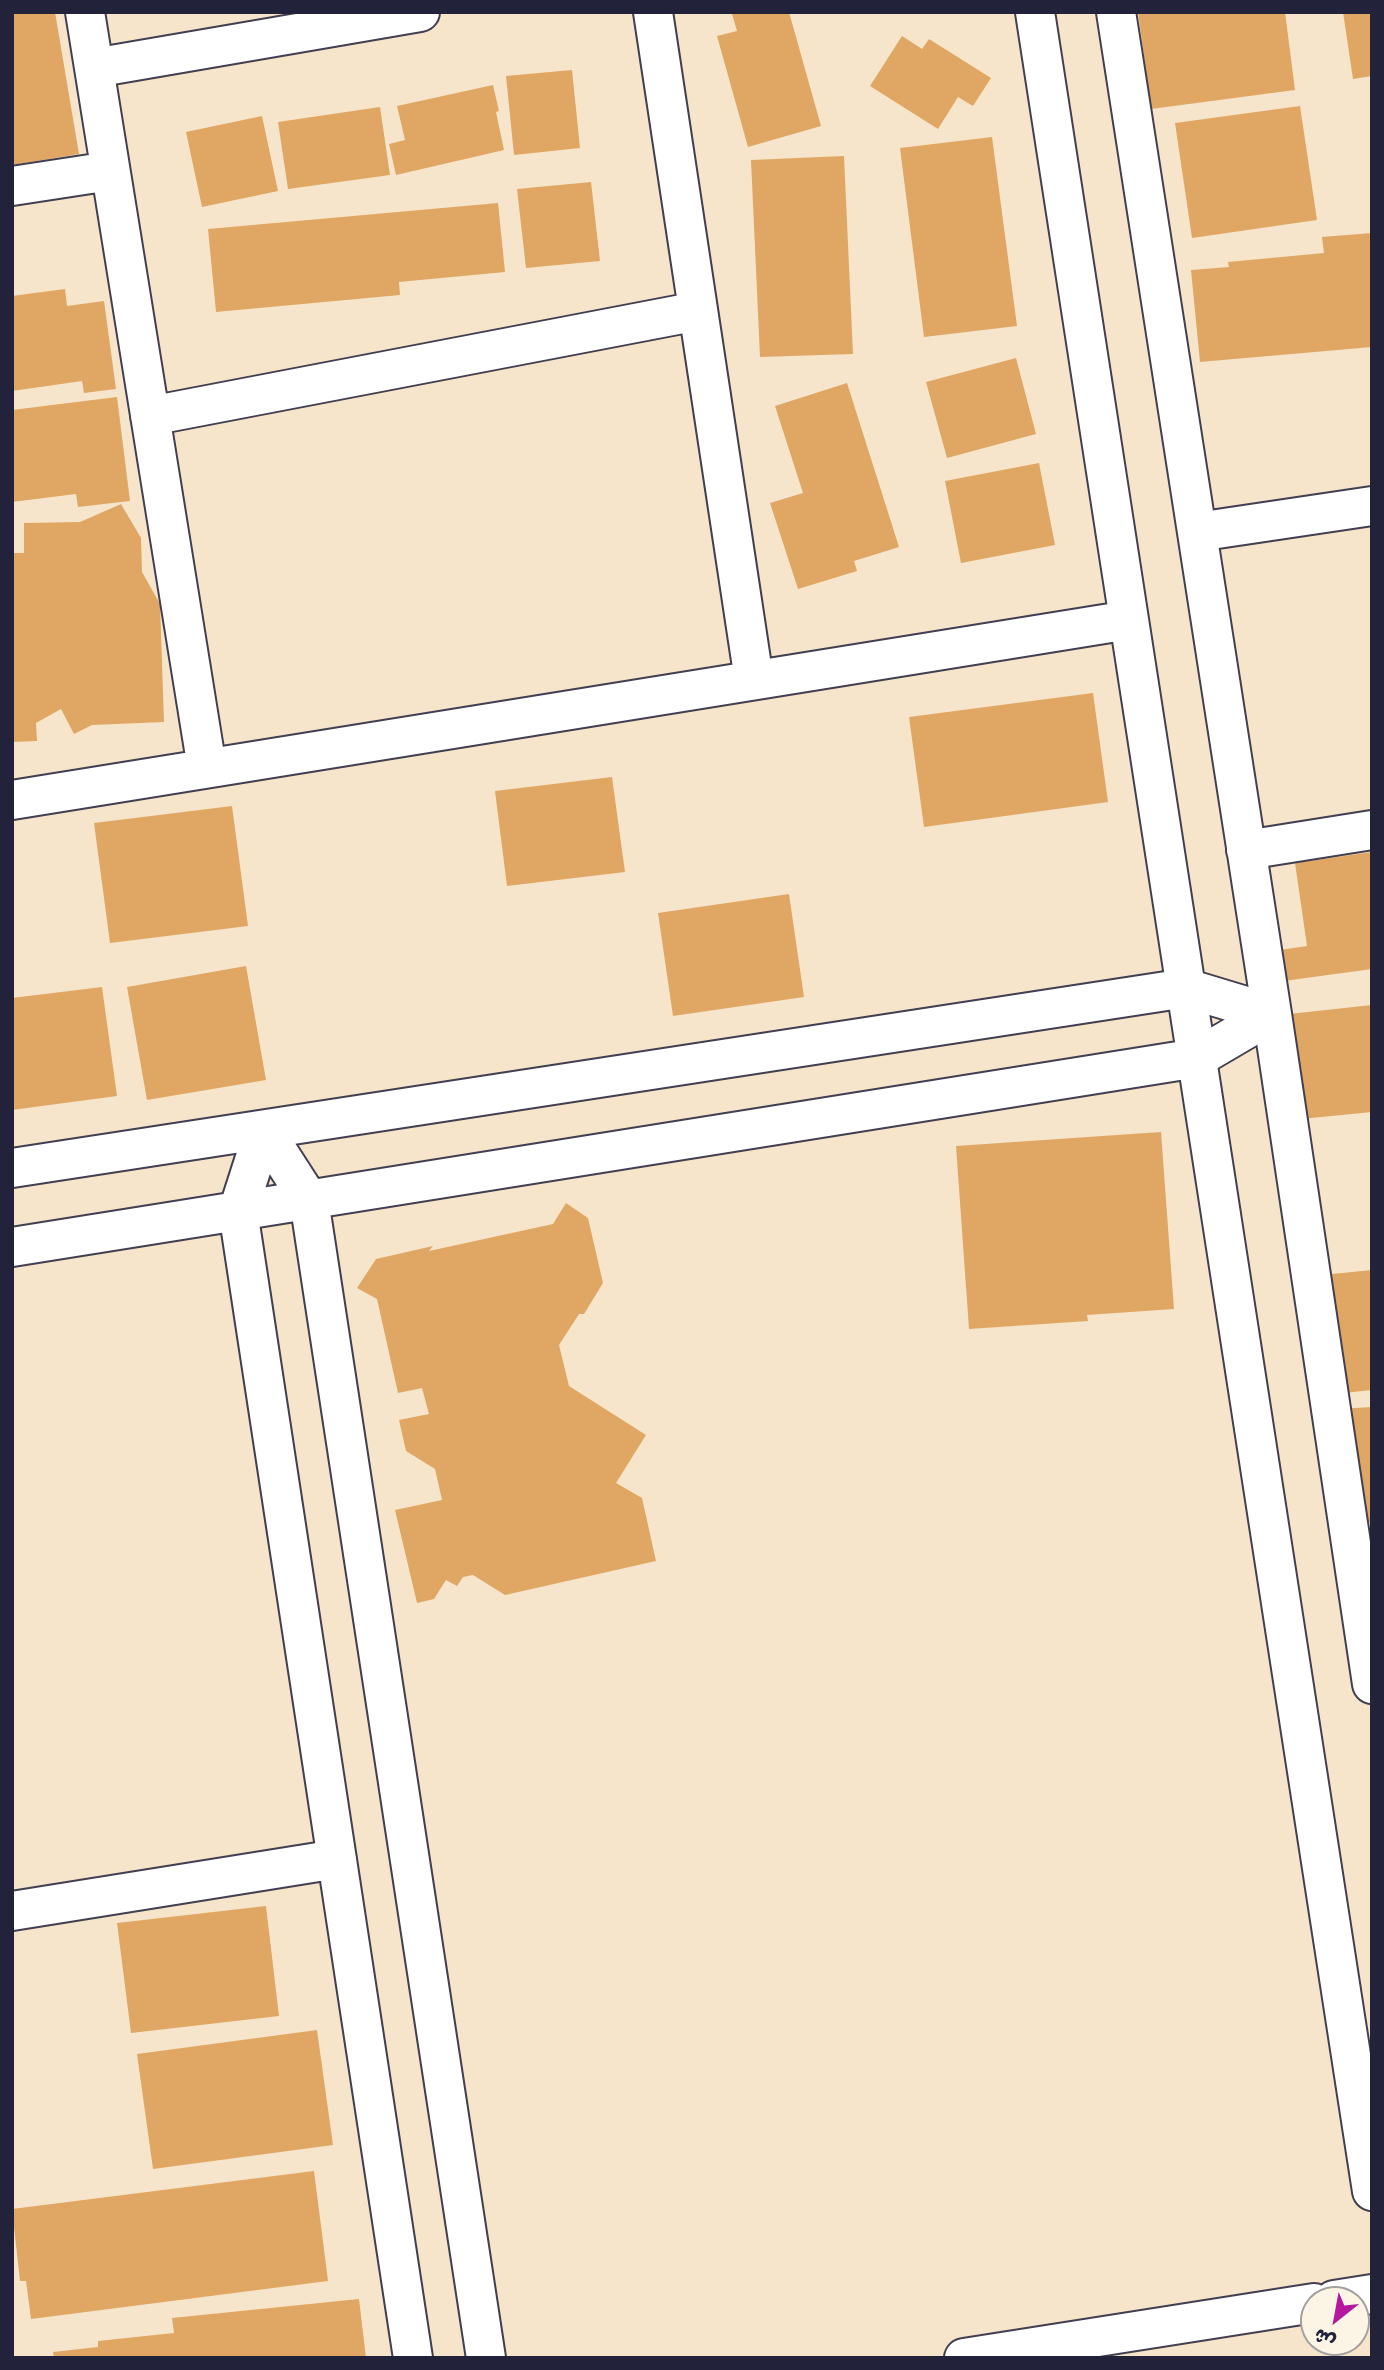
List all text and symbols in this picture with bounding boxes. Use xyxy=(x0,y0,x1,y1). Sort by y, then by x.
north arrow xyxy=(1300,2286,1370,2356)
text: ش xyxy=(1309,2319,1342,2356)

